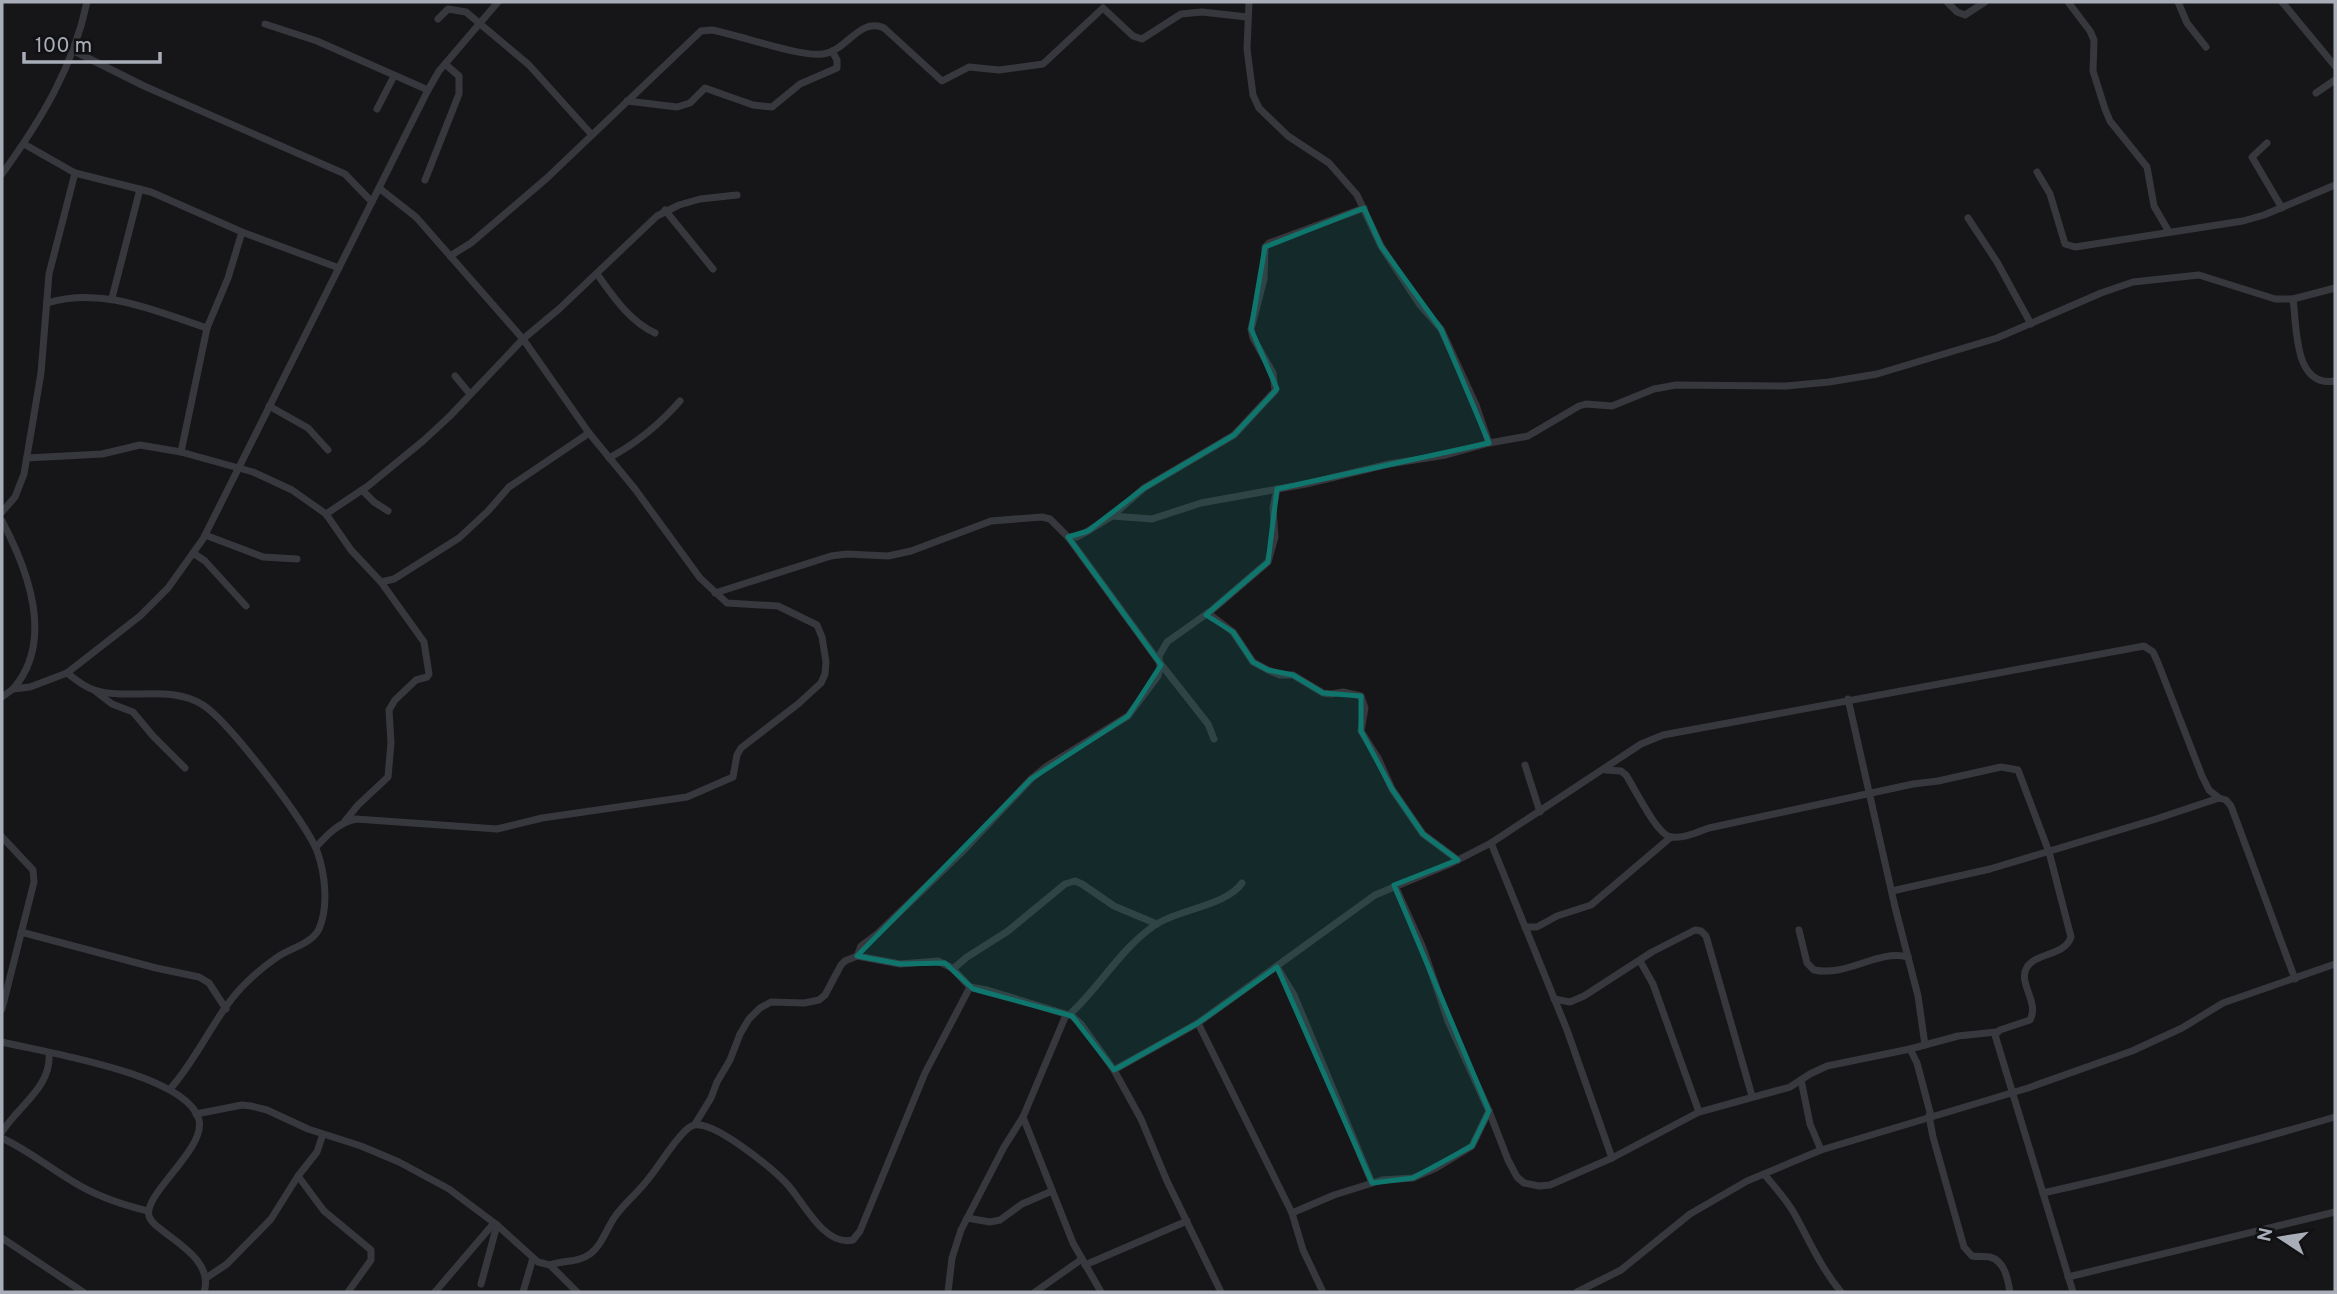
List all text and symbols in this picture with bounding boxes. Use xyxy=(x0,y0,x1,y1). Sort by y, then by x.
scale bar xyxy=(24,21,161,65)
text: 100 m xyxy=(35,33,92,60)
north arrow xyxy=(2246,1203,2316,1273)
text: N xyxy=(2253,1226,2279,1244)

